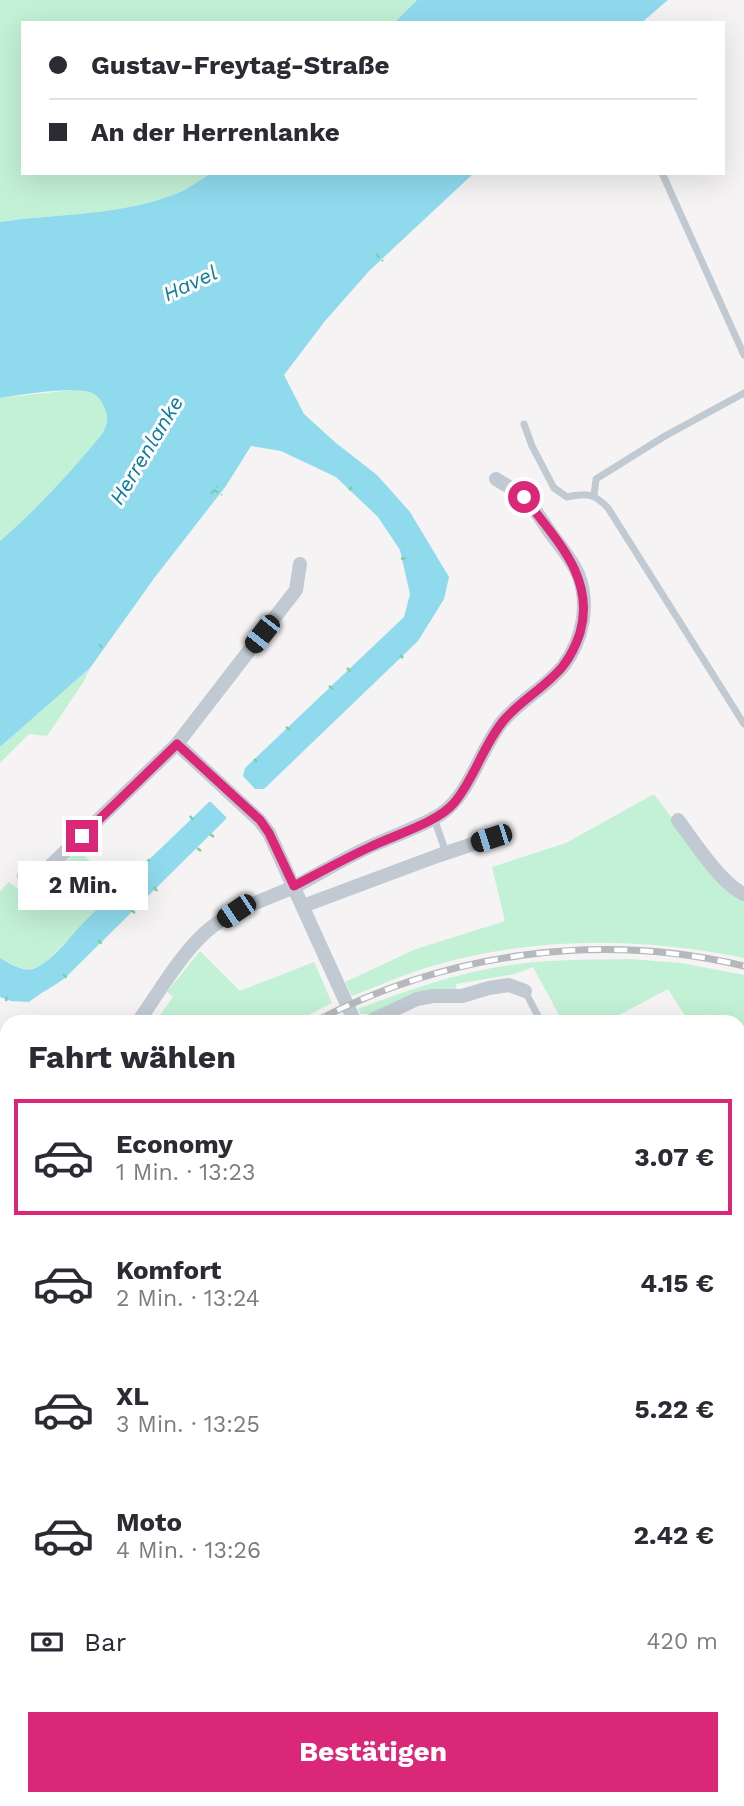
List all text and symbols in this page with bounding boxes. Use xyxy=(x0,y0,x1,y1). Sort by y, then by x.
text: Gustav-Freytag-Straße xyxy=(91,50,390,80)
text: An der Herrenlanke xyxy=(91,117,340,147)
water label: Havel xyxy=(159,260,221,306)
water label: Herrenlanke xyxy=(104,391,188,509)
route start xyxy=(508,481,540,513)
car xyxy=(241,611,284,657)
route end xyxy=(66,820,98,852)
car xyxy=(468,822,515,854)
callout: 2 Min. xyxy=(17,860,147,910)
text: 2 Min. xyxy=(49,872,117,899)
car xyxy=(213,891,260,931)
text: Fahrt wählen xyxy=(28,1038,236,1076)
icon: car xyxy=(32,1126,95,1189)
text: Economy xyxy=(116,1129,233,1159)
text: 3.07 € xyxy=(634,1142,714,1172)
text: 1 Min. · 13:23 xyxy=(116,1159,255,1186)
icon: car xyxy=(32,1252,95,1315)
text: Komfort xyxy=(116,1255,221,1285)
text: 4.15 € xyxy=(640,1268,714,1298)
text: 2 Min. · 13:24 xyxy=(116,1285,260,1312)
icon: car xyxy=(32,1378,95,1441)
text: XL xyxy=(116,1381,149,1411)
text: 5.22 € xyxy=(635,1394,714,1424)
text: 3 Min. · 13:25 xyxy=(116,1411,260,1438)
icon: car xyxy=(32,1504,95,1567)
text: Moto xyxy=(116,1507,182,1537)
text: 2.42 € xyxy=(633,1520,714,1550)
text: 4 Min. · 13:26 xyxy=(116,1537,261,1564)
icon: cash xyxy=(28,1623,66,1661)
text: Bar xyxy=(84,1627,126,1657)
text: 420 m xyxy=(646,1628,718,1655)
button: Bestätigen xyxy=(28,1712,718,1792)

